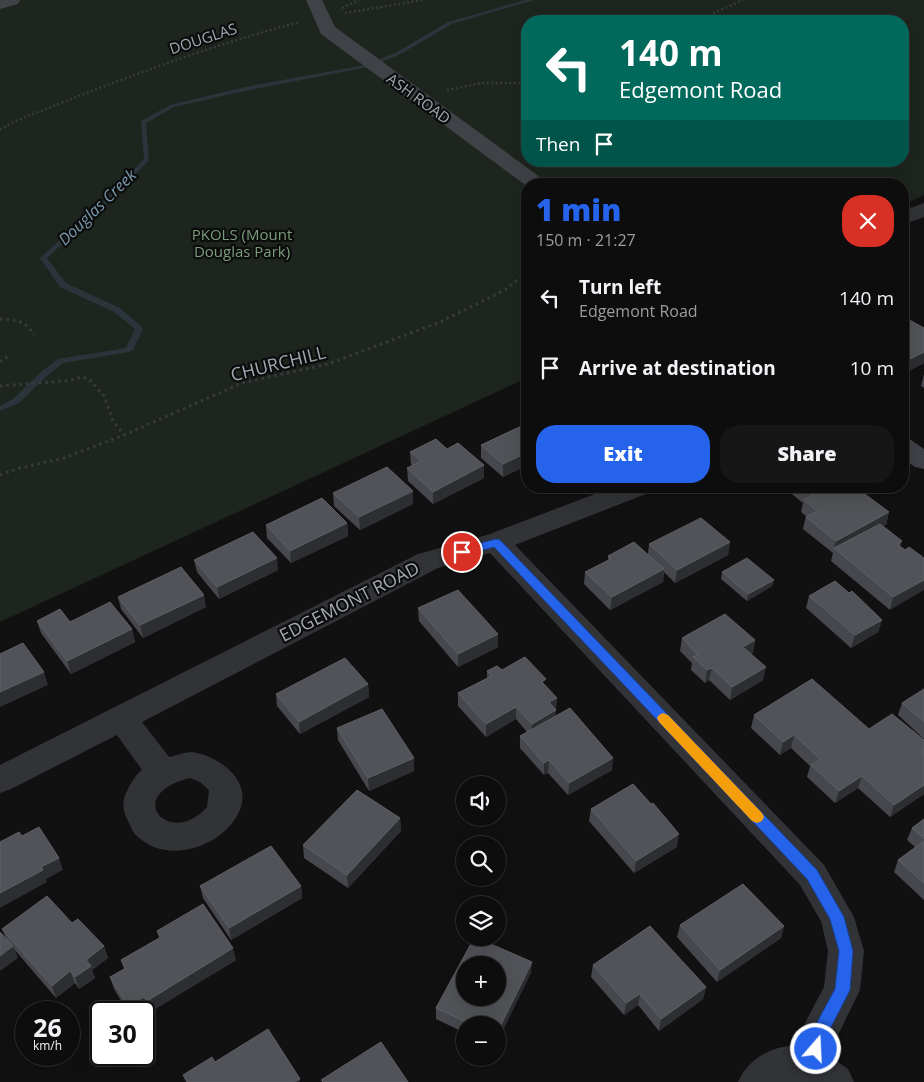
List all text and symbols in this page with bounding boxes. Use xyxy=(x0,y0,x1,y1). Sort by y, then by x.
street label: DOUGLAS xyxy=(167,18,239,58)
text: 140 m xyxy=(619,29,723,76)
icon: left xyxy=(536,35,601,100)
street label: ASH ROAD xyxy=(383,68,455,128)
text: Edgemont Road xyxy=(619,74,782,104)
icon: arrive xyxy=(590,130,618,158)
text: Then xyxy=(536,131,580,157)
water label: Douglas Creek xyxy=(53,163,142,250)
text: 1 min xyxy=(536,189,621,230)
button: close xyxy=(842,195,894,247)
park label: PKOLS (Mount Douglas Park) xyxy=(192,224,292,261)
text: 150 m · 21:27 xyxy=(536,229,636,251)
text: Turn left xyxy=(579,274,661,300)
icon: left xyxy=(536,284,564,312)
text: 140 m xyxy=(839,285,894,311)
text: Edgemont Road xyxy=(579,300,698,322)
street label: CHURCHILL xyxy=(228,340,328,386)
icon: arrive xyxy=(536,354,564,382)
text: Arrive at destination xyxy=(579,355,776,381)
text: 10 m xyxy=(850,355,894,381)
button: Exit xyxy=(536,425,710,483)
button: Share xyxy=(720,425,894,483)
pin xyxy=(441,531,483,573)
icon: arrive xyxy=(448,538,476,566)
street label: EDGEMONT ROAD xyxy=(275,555,423,647)
map controls xyxy=(456,776,506,1066)
button: sound xyxy=(456,776,506,826)
button: search xyxy=(456,836,506,886)
button: layers xyxy=(456,896,506,946)
button: + xyxy=(456,956,506,1006)
speed limit sign: 30 xyxy=(90,1001,155,1066)
text: 26 xyxy=(33,1010,62,1044)
button: − xyxy=(456,1016,506,1066)
position arrow xyxy=(789,1022,841,1074)
text: km/h xyxy=(33,1037,62,1054)

